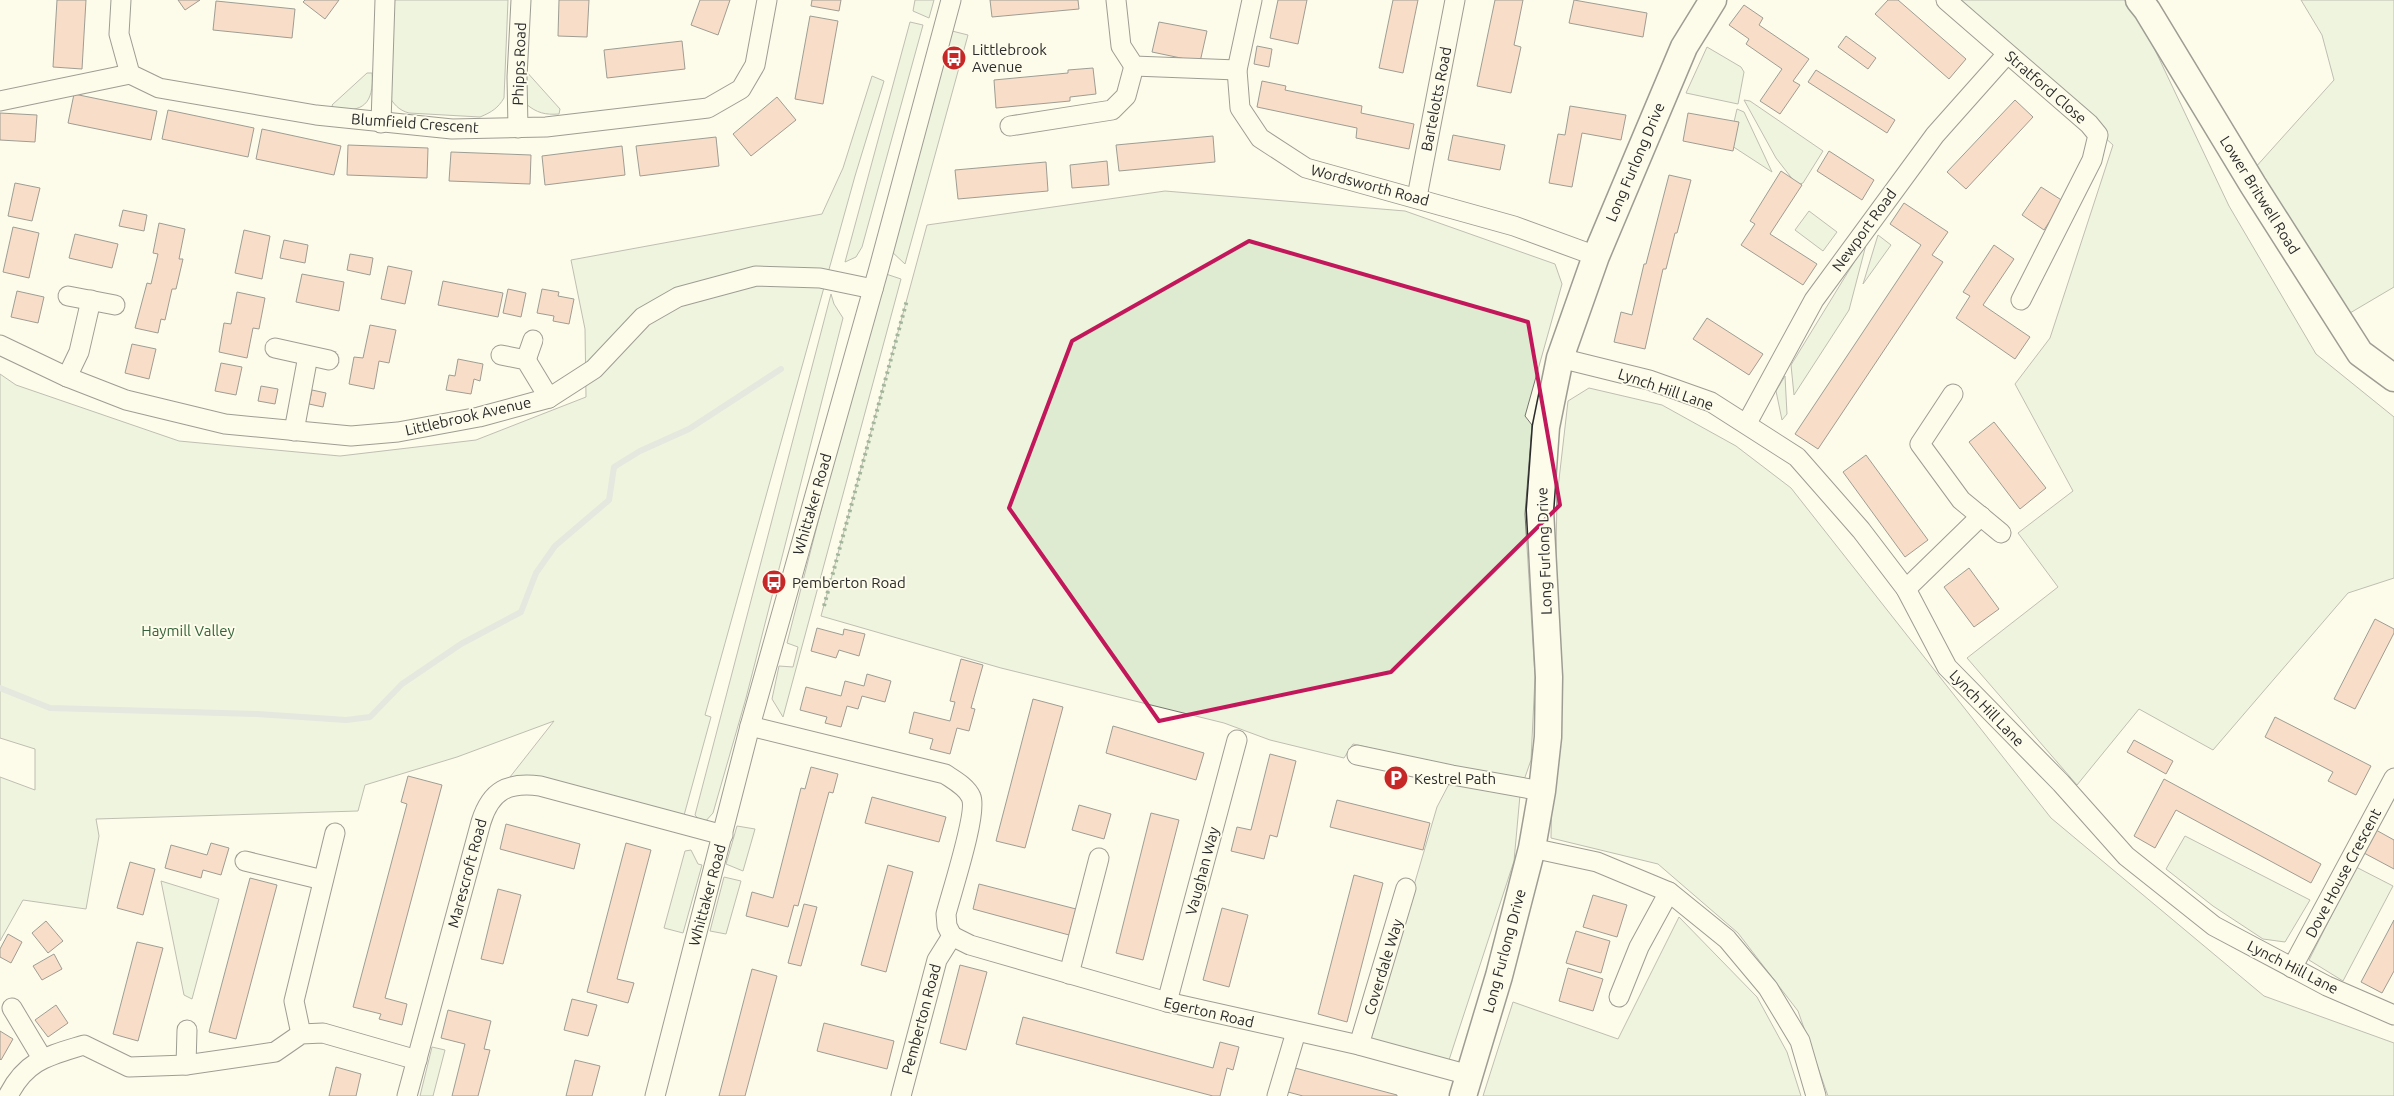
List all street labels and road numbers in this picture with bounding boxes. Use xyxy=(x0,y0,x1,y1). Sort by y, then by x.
street label: Phipps Road xyxy=(509,22,529,106)
street label: Bartelotts Road xyxy=(1418,45,1454,153)
street label: Stratford Close xyxy=(2002,47,2090,127)
street label: Long Furlong Drive xyxy=(1602,100,1668,224)
street label: Blumfield Crescent xyxy=(351,110,480,136)
street label: Lower Britwell Road xyxy=(2217,133,2303,257)
street label: Wordsworth Road xyxy=(1309,161,1431,209)
street label: Newport Road xyxy=(1828,185,1900,275)
street label: Lynch Hill Lane xyxy=(1616,365,1716,413)
street label: Littlebrook Avenue xyxy=(403,393,533,439)
street label: Whittaker Road xyxy=(789,451,835,557)
street label: Long Furlong Drive xyxy=(1533,487,1555,615)
street label: Lynch Hill Lane xyxy=(1946,666,2028,750)
street label: Dove House Crescent xyxy=(2302,805,2384,940)
street label: Marescroft Road xyxy=(444,817,490,929)
street label: Vaughan Way xyxy=(1182,825,1222,917)
street label: Whittaker Road xyxy=(685,842,729,948)
street label: Long Furlong Drive xyxy=(1479,887,1529,1015)
street label: Coverdale Way xyxy=(1360,917,1406,1017)
street label: Lynch Hill Lane xyxy=(2245,937,2341,997)
street label: Pemberton Road xyxy=(898,962,944,1076)
street label: Egerton Road xyxy=(1162,993,1256,1031)

